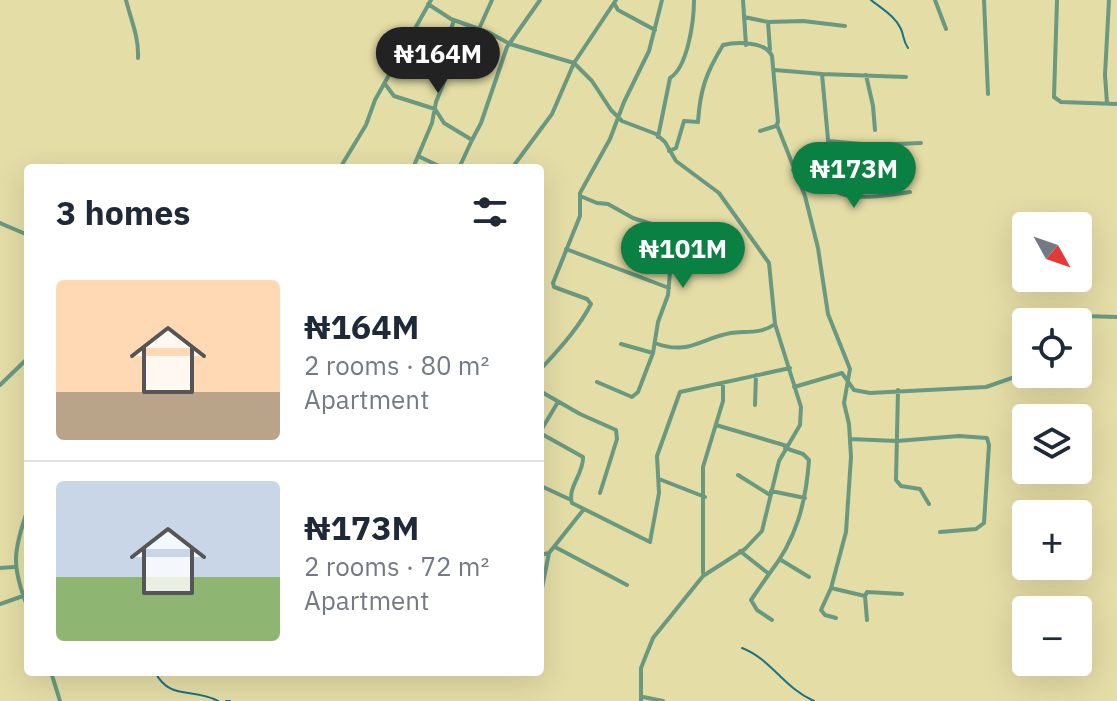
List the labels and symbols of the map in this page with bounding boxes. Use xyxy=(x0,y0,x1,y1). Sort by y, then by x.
pin: ₦164M xyxy=(382,27,494,95)
pin: ₦173M xyxy=(798,142,910,210)
north arrow xyxy=(1012,212,1092,292)
pin: ₦101M xyxy=(627,222,739,290)

